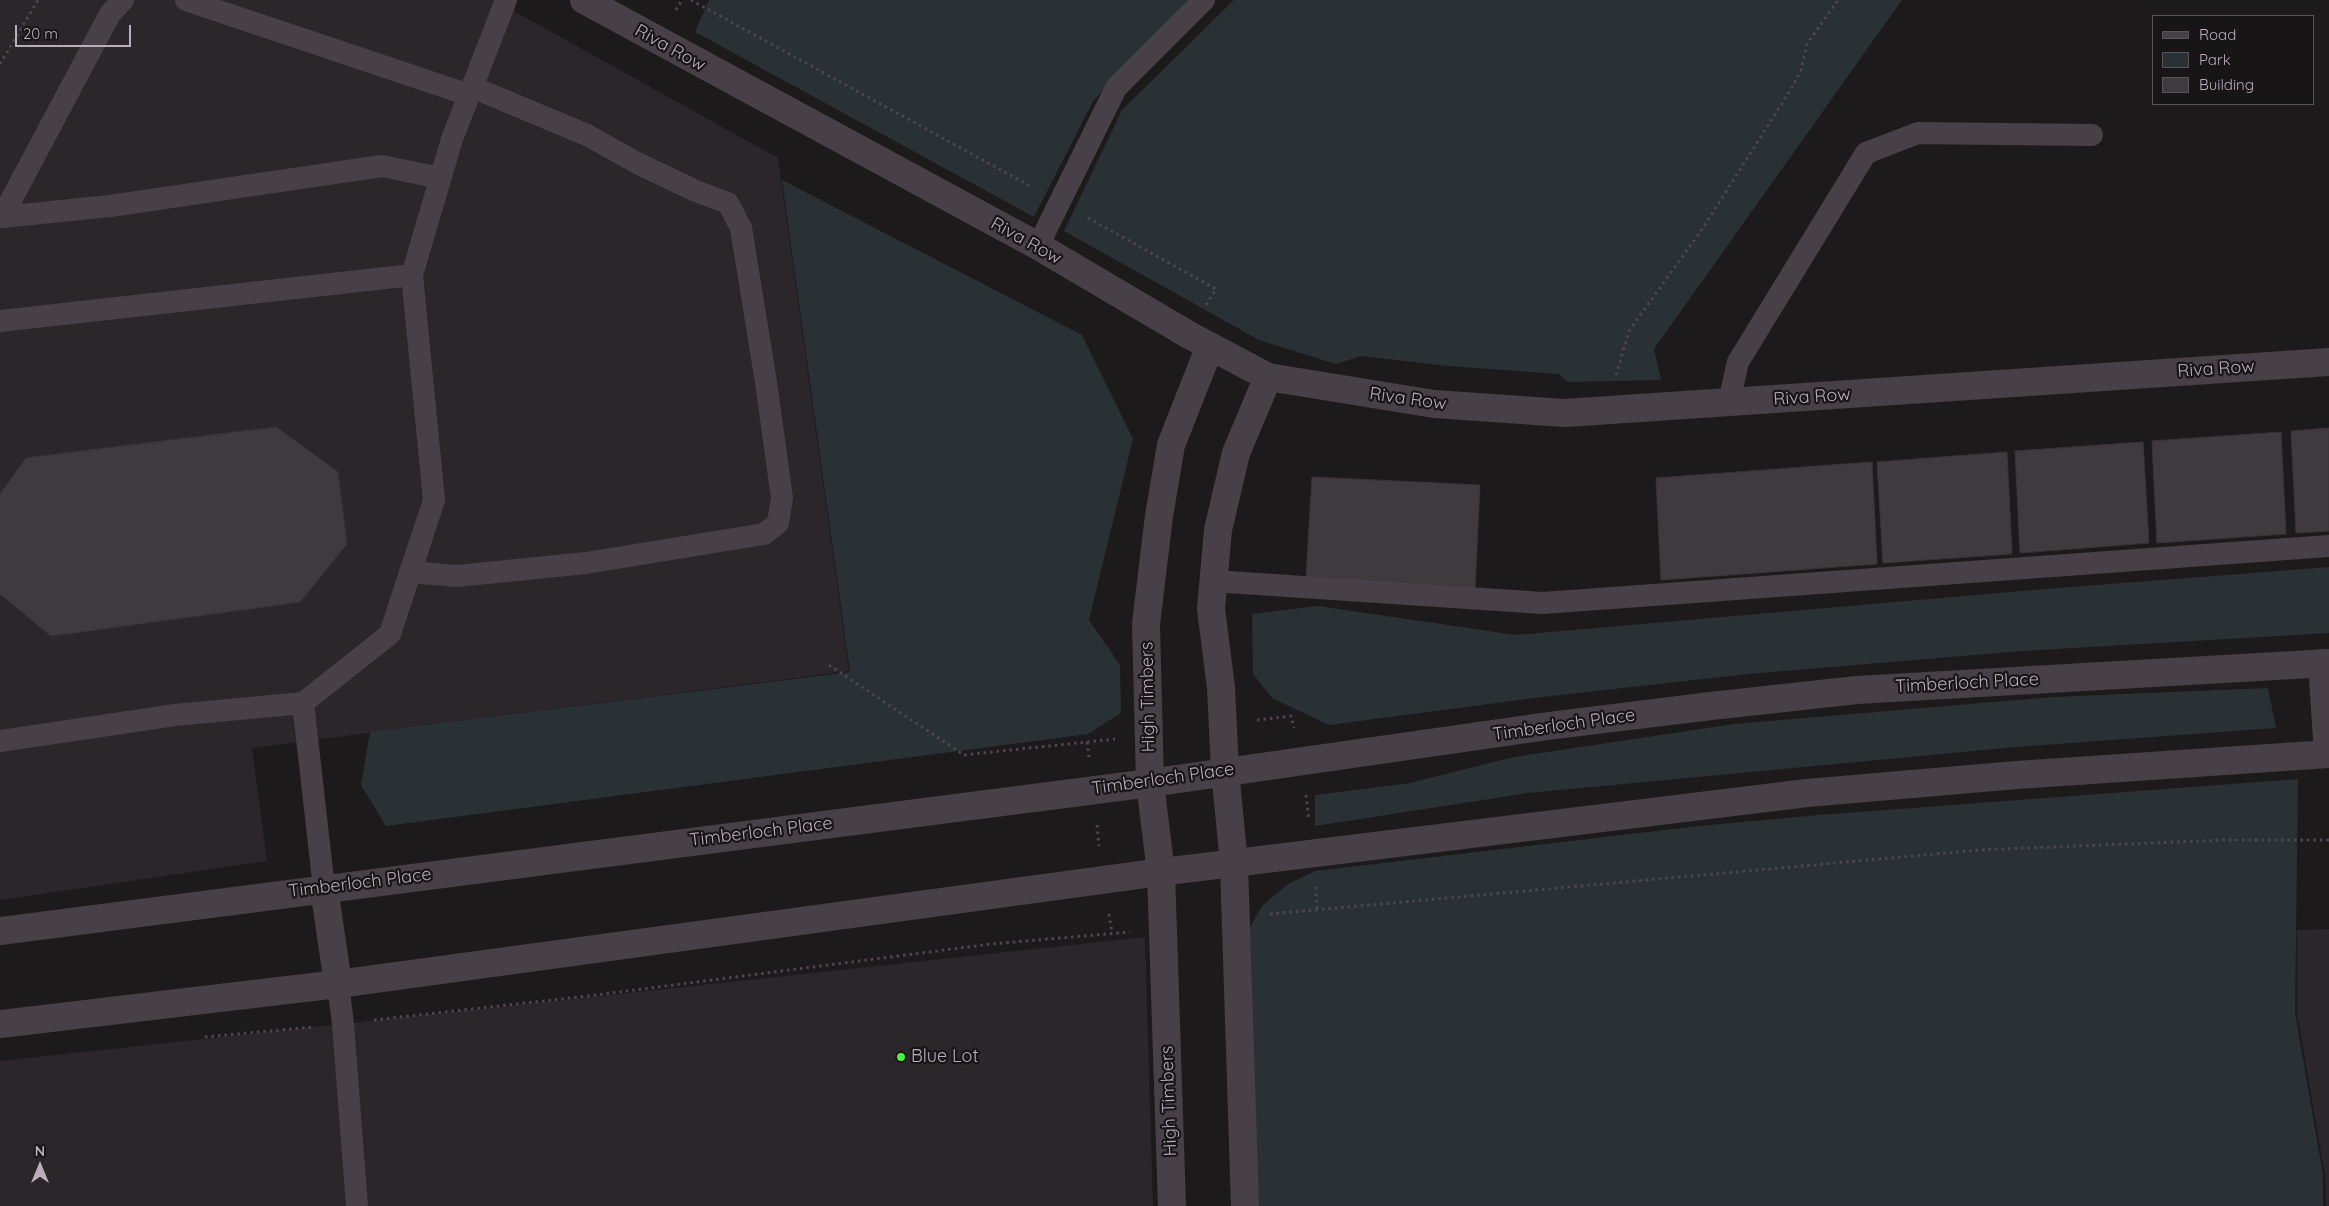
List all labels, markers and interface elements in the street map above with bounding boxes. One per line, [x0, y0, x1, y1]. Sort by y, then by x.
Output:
scale bar [18, 15, 134, 47]
legend [2152, 15, 2314, 105]
street label: Riva Row [631, 20, 709, 76]
text: 20 m [23, 24, 58, 43]
text: Road [2199, 25, 2236, 44]
text: Park [2199, 50, 2231, 69]
text: Building [2199, 75, 2254, 94]
street label: Riva Row [987, 213, 1065, 269]
street label: Riva Row [2177, 356, 2255, 382]
street label: Riva Row [1368, 383, 1448, 415]
street label: Riva Row [1773, 384, 1851, 410]
street label: High Timbers [1136, 641, 1160, 753]
street label: Timberloch Place [1895, 668, 2039, 698]
street label: Timberloch Place [1491, 704, 1637, 746]
street label: Timberloch Place [1090, 758, 1236, 800]
street label: Timberloch Place [688, 813, 834, 851]
street label: Timberloch Place [287, 864, 433, 902]
street label: High Timbers [1156, 1045, 1182, 1157]
place label: Blue Lot [911, 1046, 979, 1068]
marker: Blue Lot [895, 1051, 907, 1063]
north arrow [15, 1141, 65, 1191]
text: N [35, 1142, 45, 1160]

